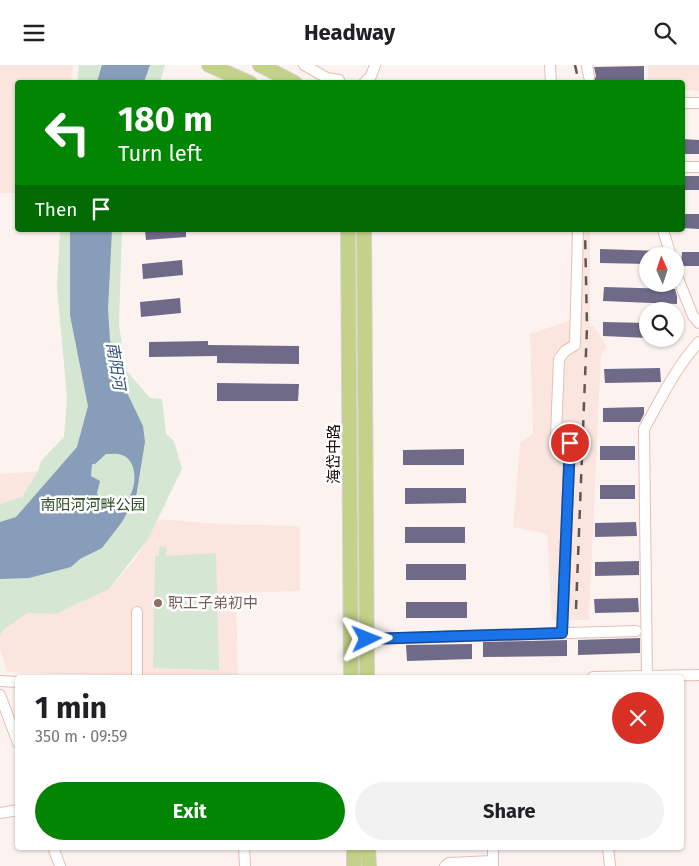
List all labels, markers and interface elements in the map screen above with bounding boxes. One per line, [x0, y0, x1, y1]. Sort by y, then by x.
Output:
icon: menu [20, 19, 48, 47]
text: Headway [304, 19, 395, 46]
icon: search [651, 19, 679, 47]
text: 180 m [118, 98, 213, 140]
icon: left [35, 100, 100, 165]
text: Turn left [118, 140, 202, 167]
icon: arrive [87, 195, 115, 223]
text: Then [35, 198, 77, 221]
north arrow [639, 247, 684, 293]
map controls [639, 247, 684, 347]
button: search [639, 302, 684, 347]
water label: 南阳河 [103, 341, 130, 394]
pin [549, 422, 591, 464]
street label: 海岱中路 [325, 424, 343, 484]
icon: arrive [556, 429, 584, 457]
park label: 南阳河河畔公园 [40, 496, 146, 514]
place label: 职工子弟初中 [168, 594, 258, 612]
marker: 职工子弟初中 [152, 597, 164, 609]
position arrow [340, 612, 392, 664]
text: 1 min [35, 690, 107, 726]
button: close [612, 692, 664, 744]
text: 350 m · 09:59 [35, 727, 127, 746]
button: Exit [35, 782, 345, 840]
button: Share [355, 782, 664, 840]

